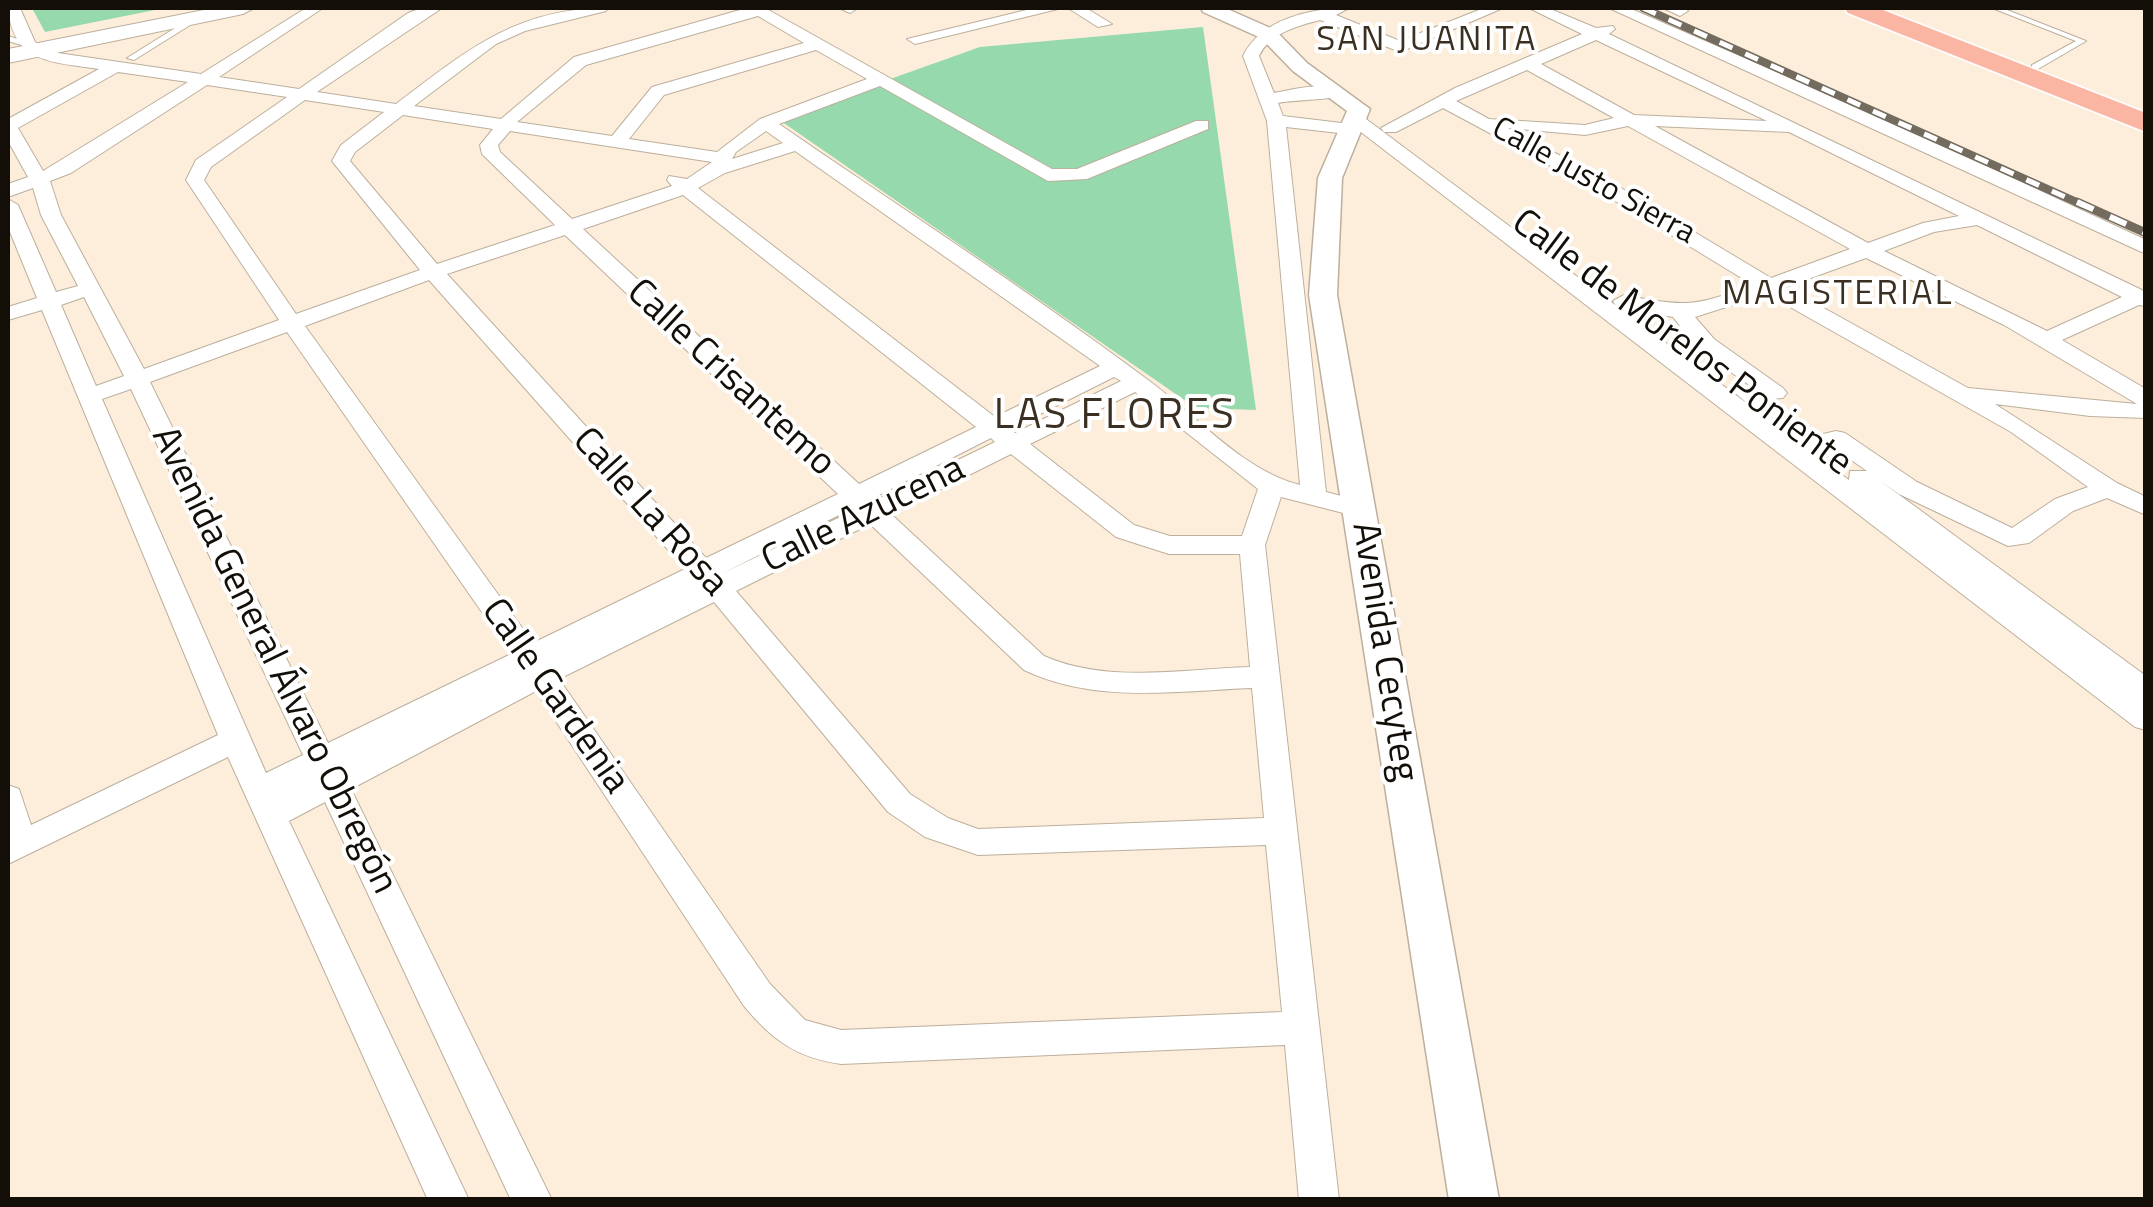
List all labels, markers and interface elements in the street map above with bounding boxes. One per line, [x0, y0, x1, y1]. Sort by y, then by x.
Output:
district label: SAN JUANITA [1316, 20, 1538, 62]
street label: Calle Justo Sierra [1485, 110, 1701, 254]
street label: Calle de Morelos Poniente [1502, 201, 1860, 487]
street label: Calle Crisantemo [616, 271, 844, 487]
district label: MAGISTERIAL [1722, 274, 1954, 316]
district label: LAS FLORES [994, 393, 1236, 443]
street label: Avenida General Álvaro Obregón [140, 420, 406, 902]
street label: Calle La Rosa [562, 420, 736, 606]
street label: Calle Azucena [755, 447, 973, 585]
street label: Avenida Cecyteg [1340, 519, 1426, 785]
street label: Calle Gardenia [470, 591, 638, 803]

